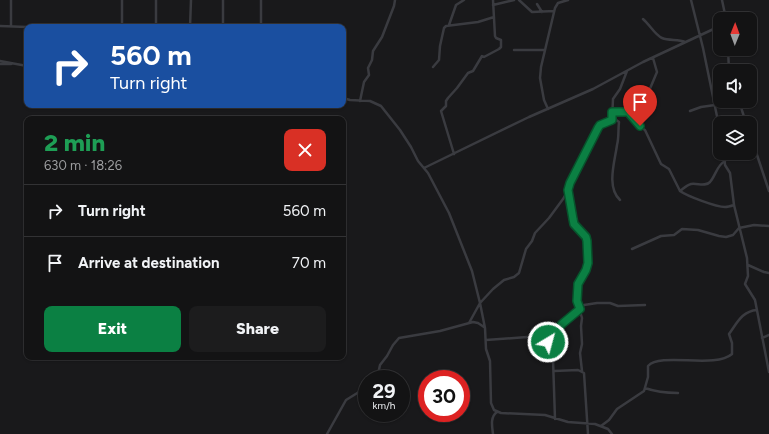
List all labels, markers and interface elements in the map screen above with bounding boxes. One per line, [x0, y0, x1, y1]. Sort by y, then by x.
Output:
north arrow [713, 12, 757, 56]
map controls [713, 12, 757, 160]
text: 560 m [110, 38, 192, 72]
icon: right [44, 40, 96, 92]
button: sound [713, 64, 757, 108]
text: Turn right [110, 72, 187, 94]
pin [623, 85, 657, 126]
icon: arrive [629, 91, 651, 113]
button: layers [713, 116, 757, 160]
text: 2 min [44, 128, 105, 157]
button: close [284, 129, 326, 171]
text: 630 m · 18:26 [44, 158, 122, 173]
icon: right [44, 200, 66, 222]
text: Turn right [78, 202, 146, 220]
text: 560 m [283, 202, 326, 220]
icon: arrive [44, 252, 66, 274]
text: Arrive at destination [78, 254, 219, 272]
text: 70 m [292, 254, 326, 272]
button: Exit [44, 306, 181, 352]
button: Share [189, 306, 326, 352]
position arrow [527, 321, 569, 363]
speed limit sign: 30 [418, 370, 470, 422]
text: 29 [372, 379, 396, 403]
text: km/h [373, 399, 395, 412]

